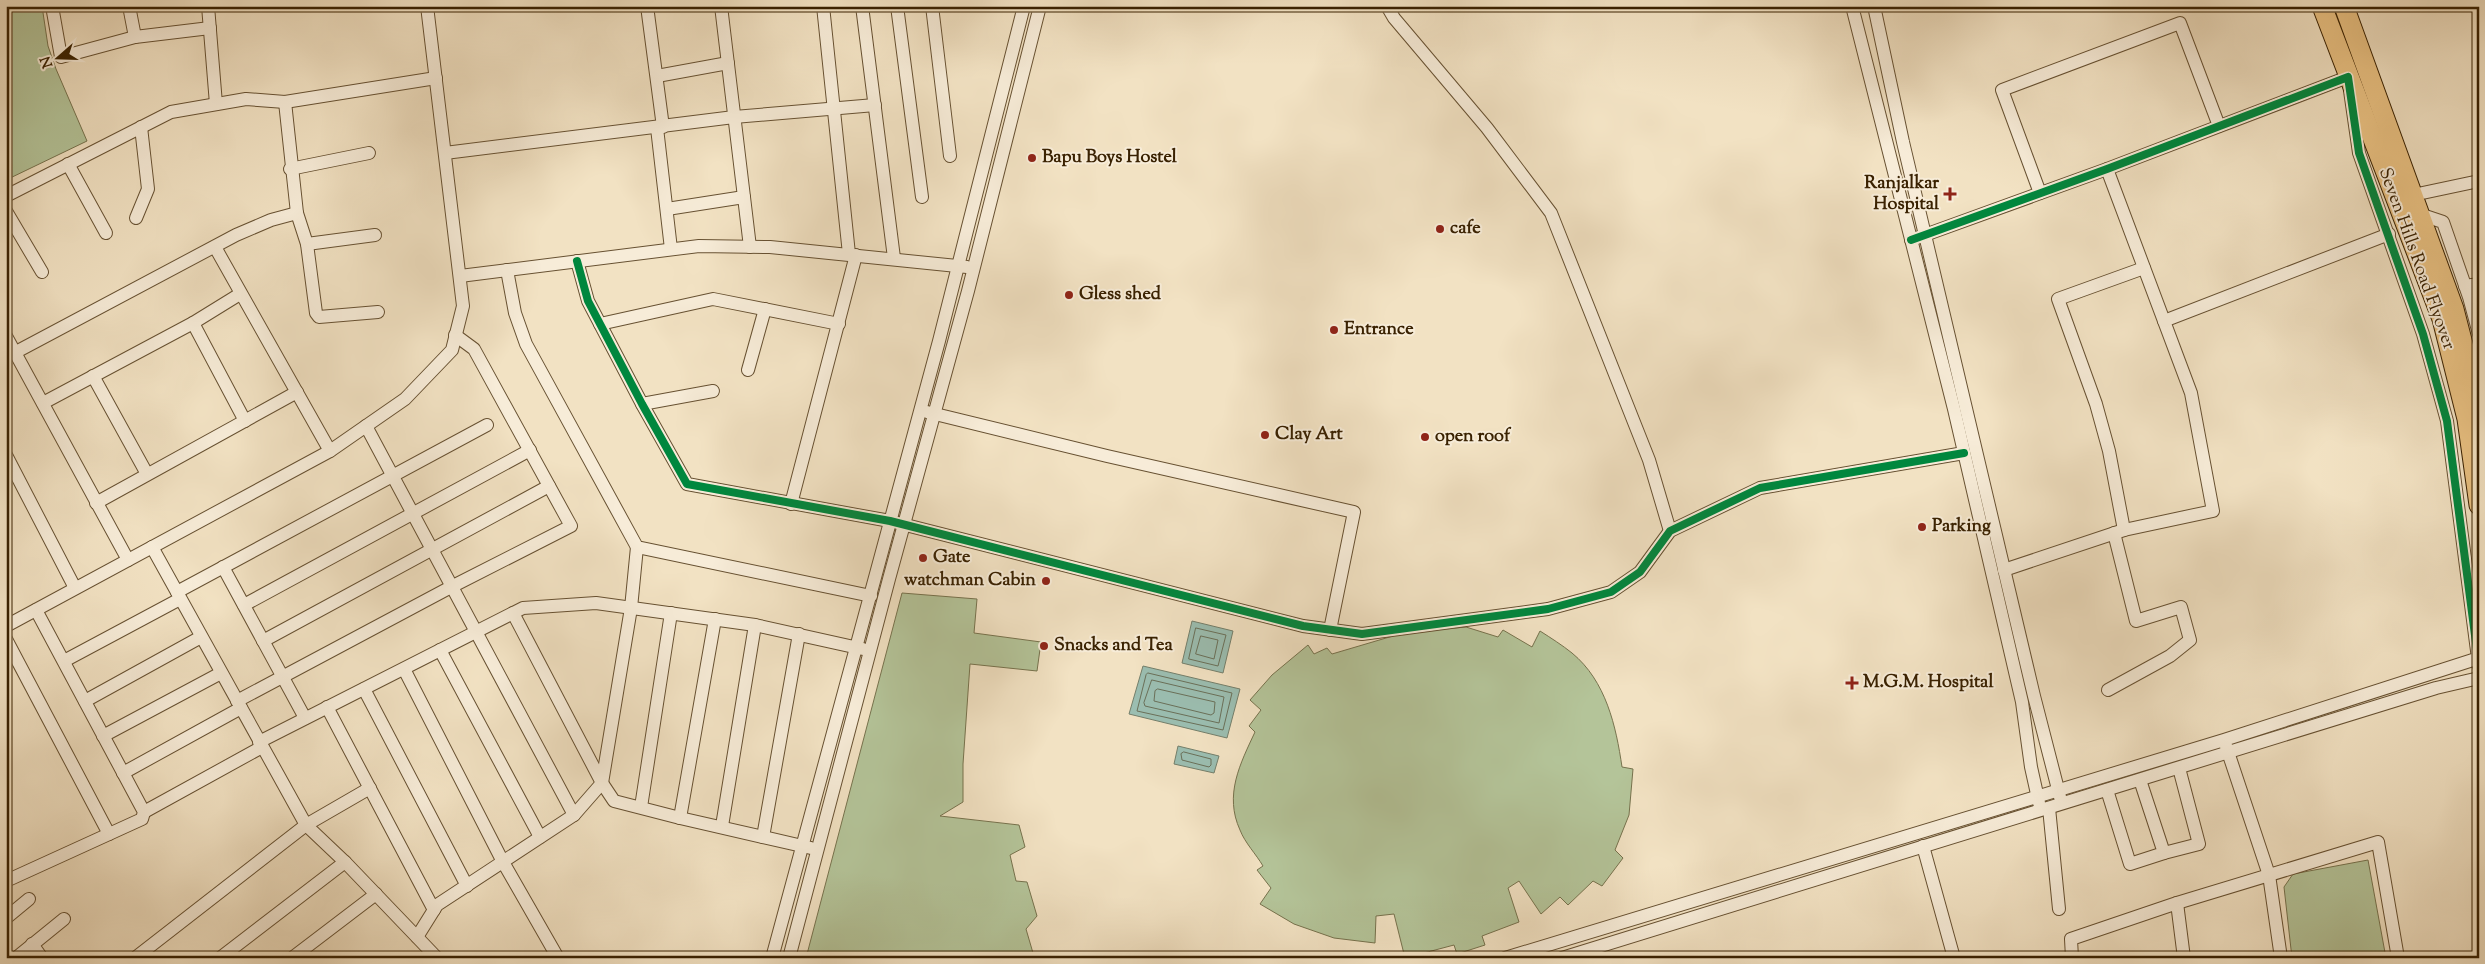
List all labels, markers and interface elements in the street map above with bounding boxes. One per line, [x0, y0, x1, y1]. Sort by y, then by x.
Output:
north arrow [32, 32, 82, 82]
text: N [36, 53, 59, 70]
place label: Bapu Boys Hostel [1042, 145, 1178, 171]
marker: Bapu Boys Hostel [1026, 152, 1038, 164]
street label: Seven Hills Road Flyover [2371, 164, 2461, 354]
place label: Ranjalkar Hospital [1864, 171, 1940, 218]
marker: Ranjalkar Hospital [1943, 187, 1957, 201]
place label: cafe [1450, 216, 1481, 242]
marker: cafe [1434, 223, 1446, 235]
place label: Gless shed [1079, 282, 1162, 308]
marker: Gless shed [1063, 289, 1075, 301]
place label: Entrance [1344, 317, 1414, 343]
marker: Entrance [1328, 324, 1340, 336]
place label: Clay Art [1275, 422, 1343, 448]
place label: open roof [1435, 424, 1512, 450]
marker: Clay Art [1259, 429, 1271, 441]
marker: open roof [1419, 431, 1431, 443]
place label: Parking [1932, 514, 1991, 540]
marker: Parking [1916, 521, 1928, 533]
place label: Gate [933, 545, 971, 571]
marker: Gate [917, 552, 929, 564]
place label: watchman Cabin [904, 568, 1036, 594]
marker: watchman Cabin [1040, 575, 1052, 587]
place label: Snacks and Tea [1054, 633, 1173, 659]
marker: Snacks and Tea [1038, 640, 1050, 652]
place label: M.G.M. Hospital [1863, 670, 1994, 696]
marker: M.G.M. Hospital [1845, 676, 1859, 690]

